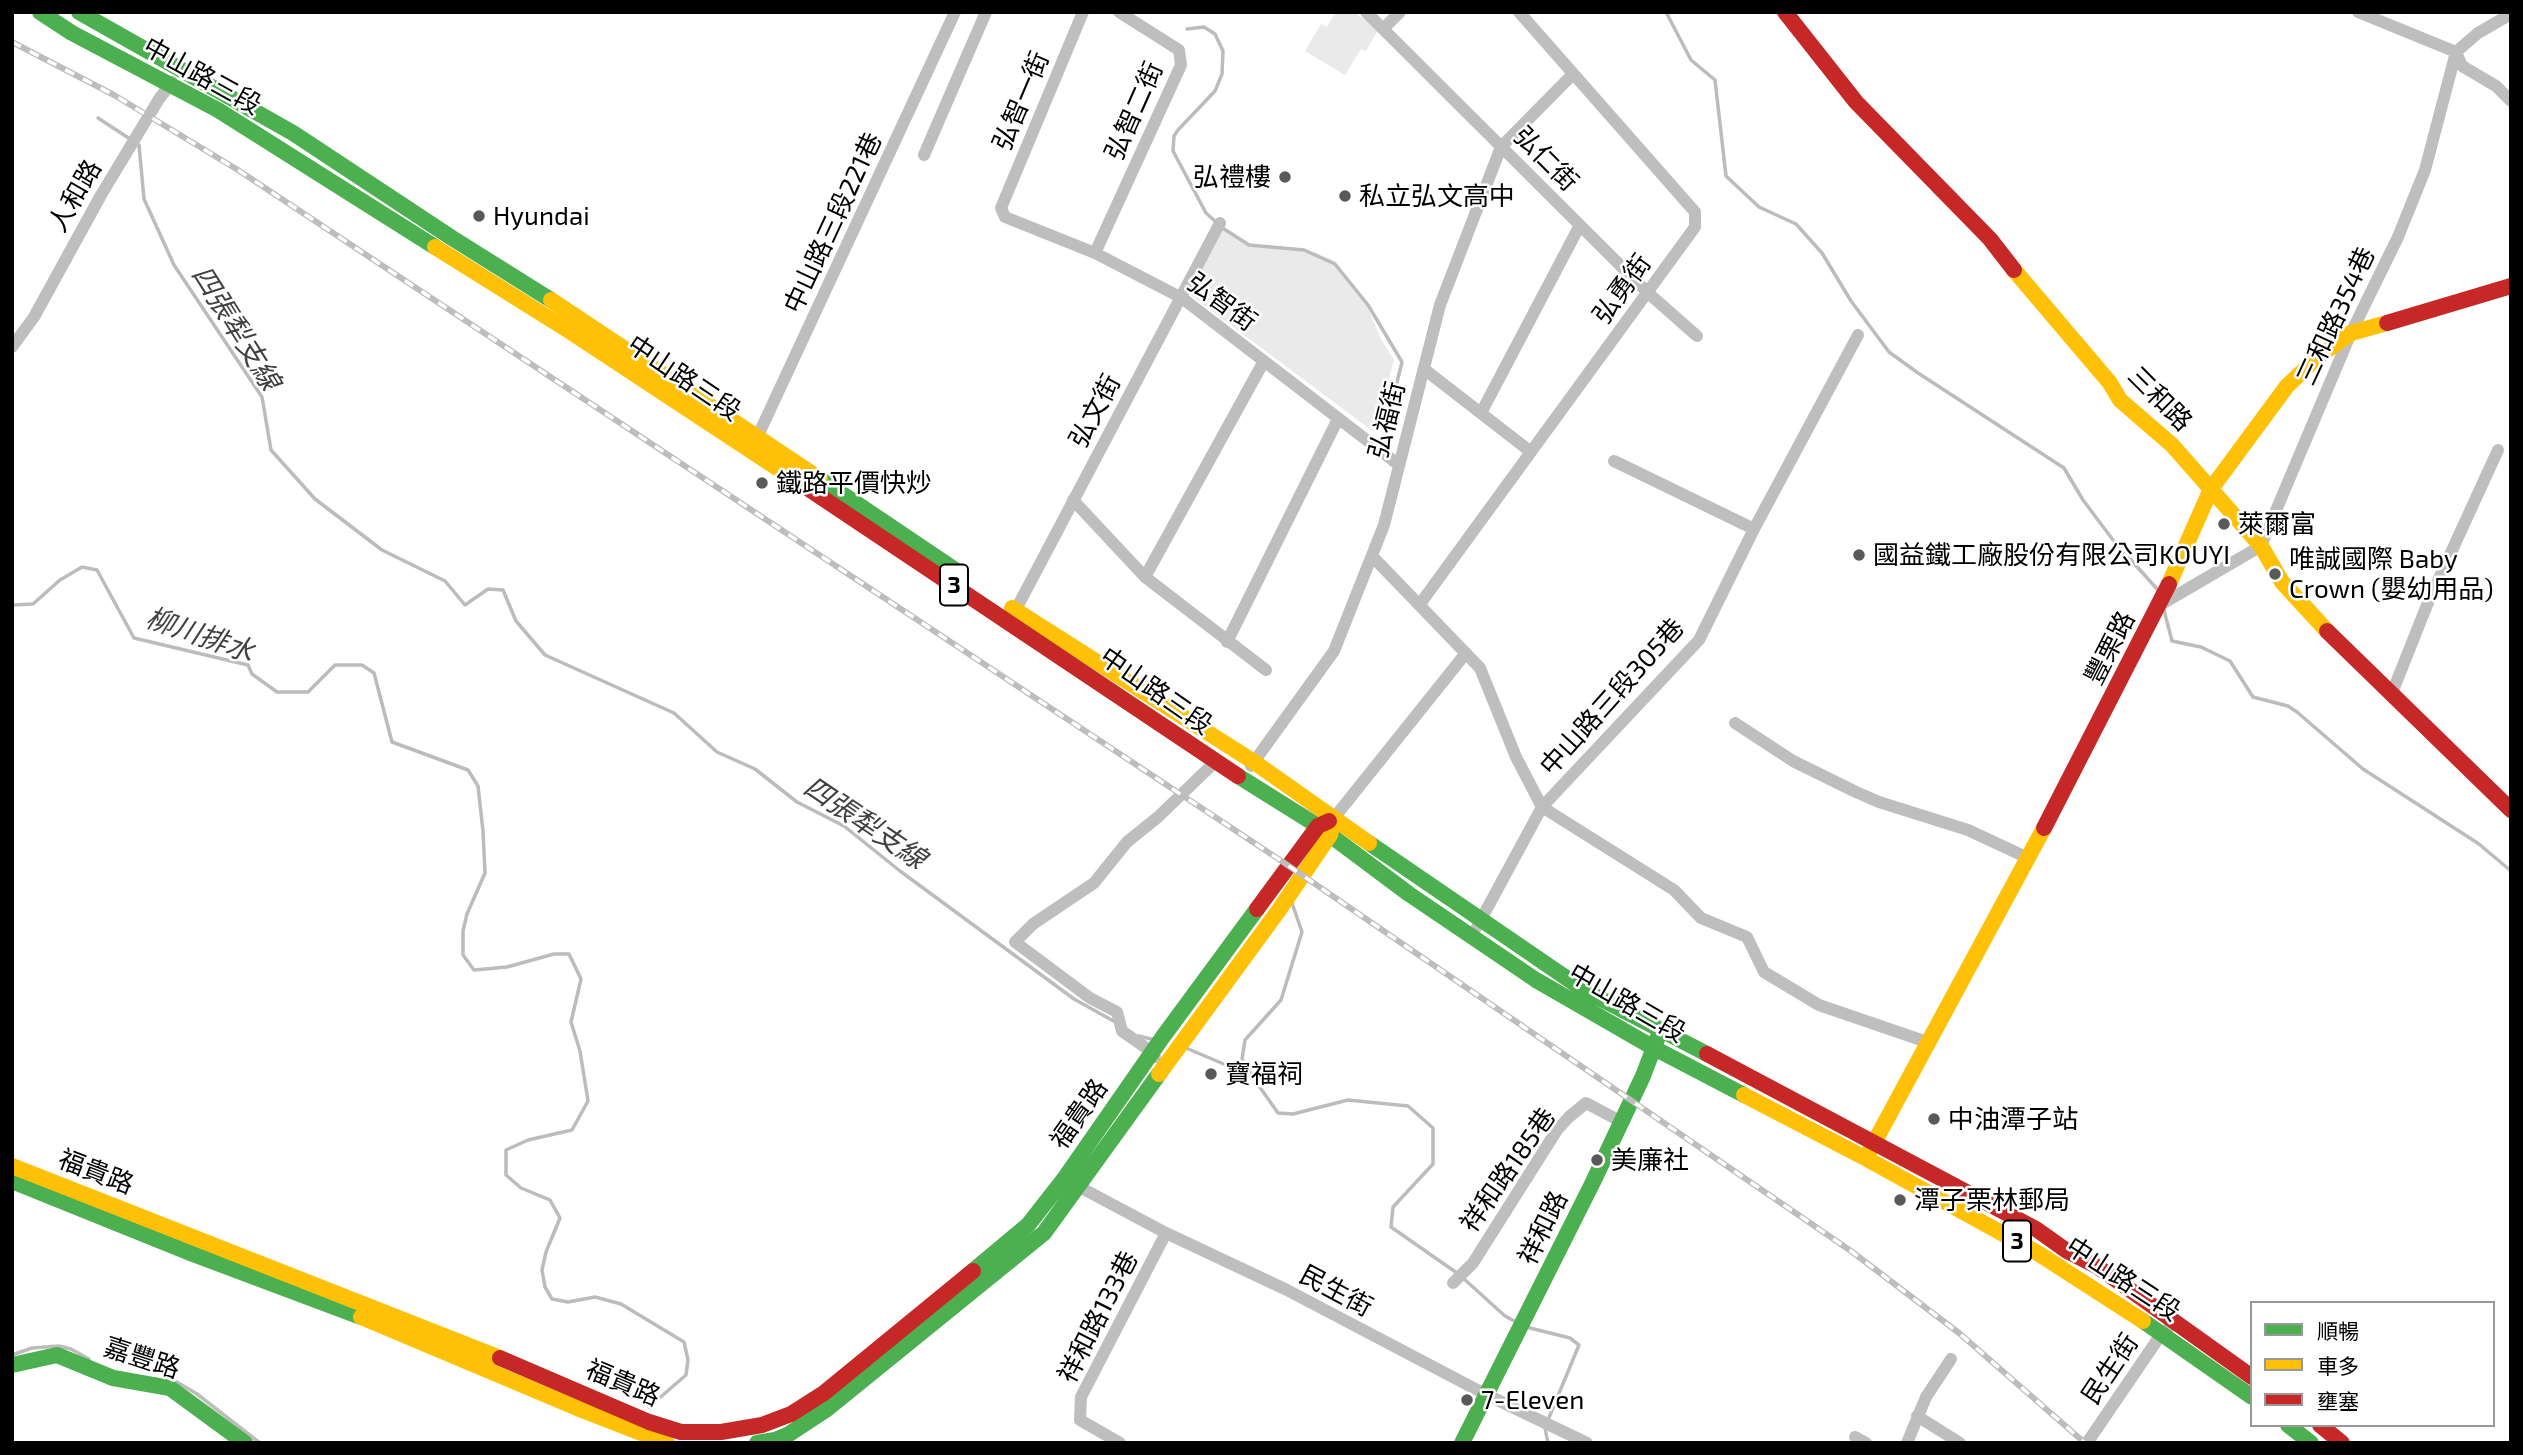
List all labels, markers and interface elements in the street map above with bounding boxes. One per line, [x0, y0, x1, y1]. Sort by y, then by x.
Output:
street label: 中山路三段 [138, 31, 266, 121]
street label: 弘智一街 [986, 47, 1056, 155]
street label: 弘智二街 [1099, 57, 1169, 165]
street label: 弘仁街 [1507, 120, 1585, 198]
street label: 中山路三段221巷 [778, 128, 888, 318]
street label: 人和路 [42, 154, 108, 238]
place label: 弘禮樓 [1193, 161, 1271, 193]
marker: 弘禮樓 [1277, 169, 1293, 185]
place label: 私立弘文高中 [1359, 180, 1515, 212]
marker: 私立弘文高中 [1337, 188, 1353, 204]
place label: Hyundai [493, 200, 590, 232]
marker: Hyundai [471, 208, 487, 224]
street label: 三和路354巷 [2291, 242, 2381, 390]
street label: 弘勇街 [1586, 248, 1658, 330]
water label: 四張犁支線 [185, 260, 287, 396]
street label: 弘智街 [1181, 266, 1263, 338]
street label: 中山路三段 [621, 329, 747, 427]
street label: 三和路 [2121, 360, 2199, 438]
street label: 弘文街 [1063, 369, 1127, 453]
street label: 弘福街 [1362, 378, 1412, 462]
place label: 鐵路平價快炒 [776, 467, 932, 499]
marker: 鐵路平價快炒 [754, 475, 770, 491]
place label: 萊爾富 [2238, 508, 2316, 540]
marker: 萊爾富 [2216, 516, 2232, 532]
place label: 國益鐵工廠股份有限公司KOUYI [1873, 539, 2230, 571]
place label: 唯誠國際 Baby Crown (嬰幼用品) [2289, 543, 2494, 604]
marker: 國益鐵工廠股份有限公司KOUYI [1851, 547, 1867, 563]
road number: 3 [940, 564, 968, 606]
marker: 唯誠國際 Baby Crown (嬰幼用品) [2267, 566, 2283, 582]
water label: 柳川排水 [142, 601, 258, 669]
street label: 豐栗路 [2078, 606, 2142, 690]
street label: 中山路三段305巷 [1533, 612, 1691, 782]
street label: 中山路三段 [1094, 641, 1218, 741]
water label: 四張犁支線 [798, 770, 932, 876]
street label: 中山路三段 [1563, 957, 1691, 1049]
place label: 寶福祠 [1225, 1058, 1303, 1090]
marker: 寶福祠 [1203, 1066, 1219, 1082]
street label: 福貴路 [1044, 1073, 1114, 1155]
street label: 祥和路185巷 [1454, 1102, 1562, 1238]
place label: 中油潭子站 [1948, 1103, 2078, 1135]
marker: 中油潭子站 [1926, 1111, 1942, 1127]
street label: 福貴路 [54, 1143, 138, 1201]
place label: 美廉社 [1611, 1144, 1689, 1176]
marker: 美廉社 [1589, 1152, 1605, 1168]
place label: 潭子栗林郵局 [1914, 1184, 2070, 1216]
street label: 祥和路 [1512, 1186, 1574, 1270]
marker: 潭子栗林郵局 [1892, 1192, 1908, 1208]
road number: 3 [2003, 1220, 2031, 1261]
street label: 中山路三段 [2060, 1231, 2186, 1327]
street label: 祥和路133巷 [1052, 1246, 1144, 1388]
street label: 民生街 [1294, 1259, 1378, 1323]
legend [2250, 1301, 2495, 1427]
text: 順暢 [2317, 1318, 2359, 1343]
street label: 民生街 [2075, 1328, 2145, 1410]
street label: 嘉豐路 [100, 1331, 184, 1385]
street label: 福貴路 [581, 1353, 665, 1413]
text: 車多 [2317, 1353, 2359, 1378]
place label: 7-Eleven [1481, 1384, 1584, 1416]
text: 壅塞 [2317, 1388, 2359, 1413]
marker: 7-Eleven [1459, 1392, 1475, 1408]

